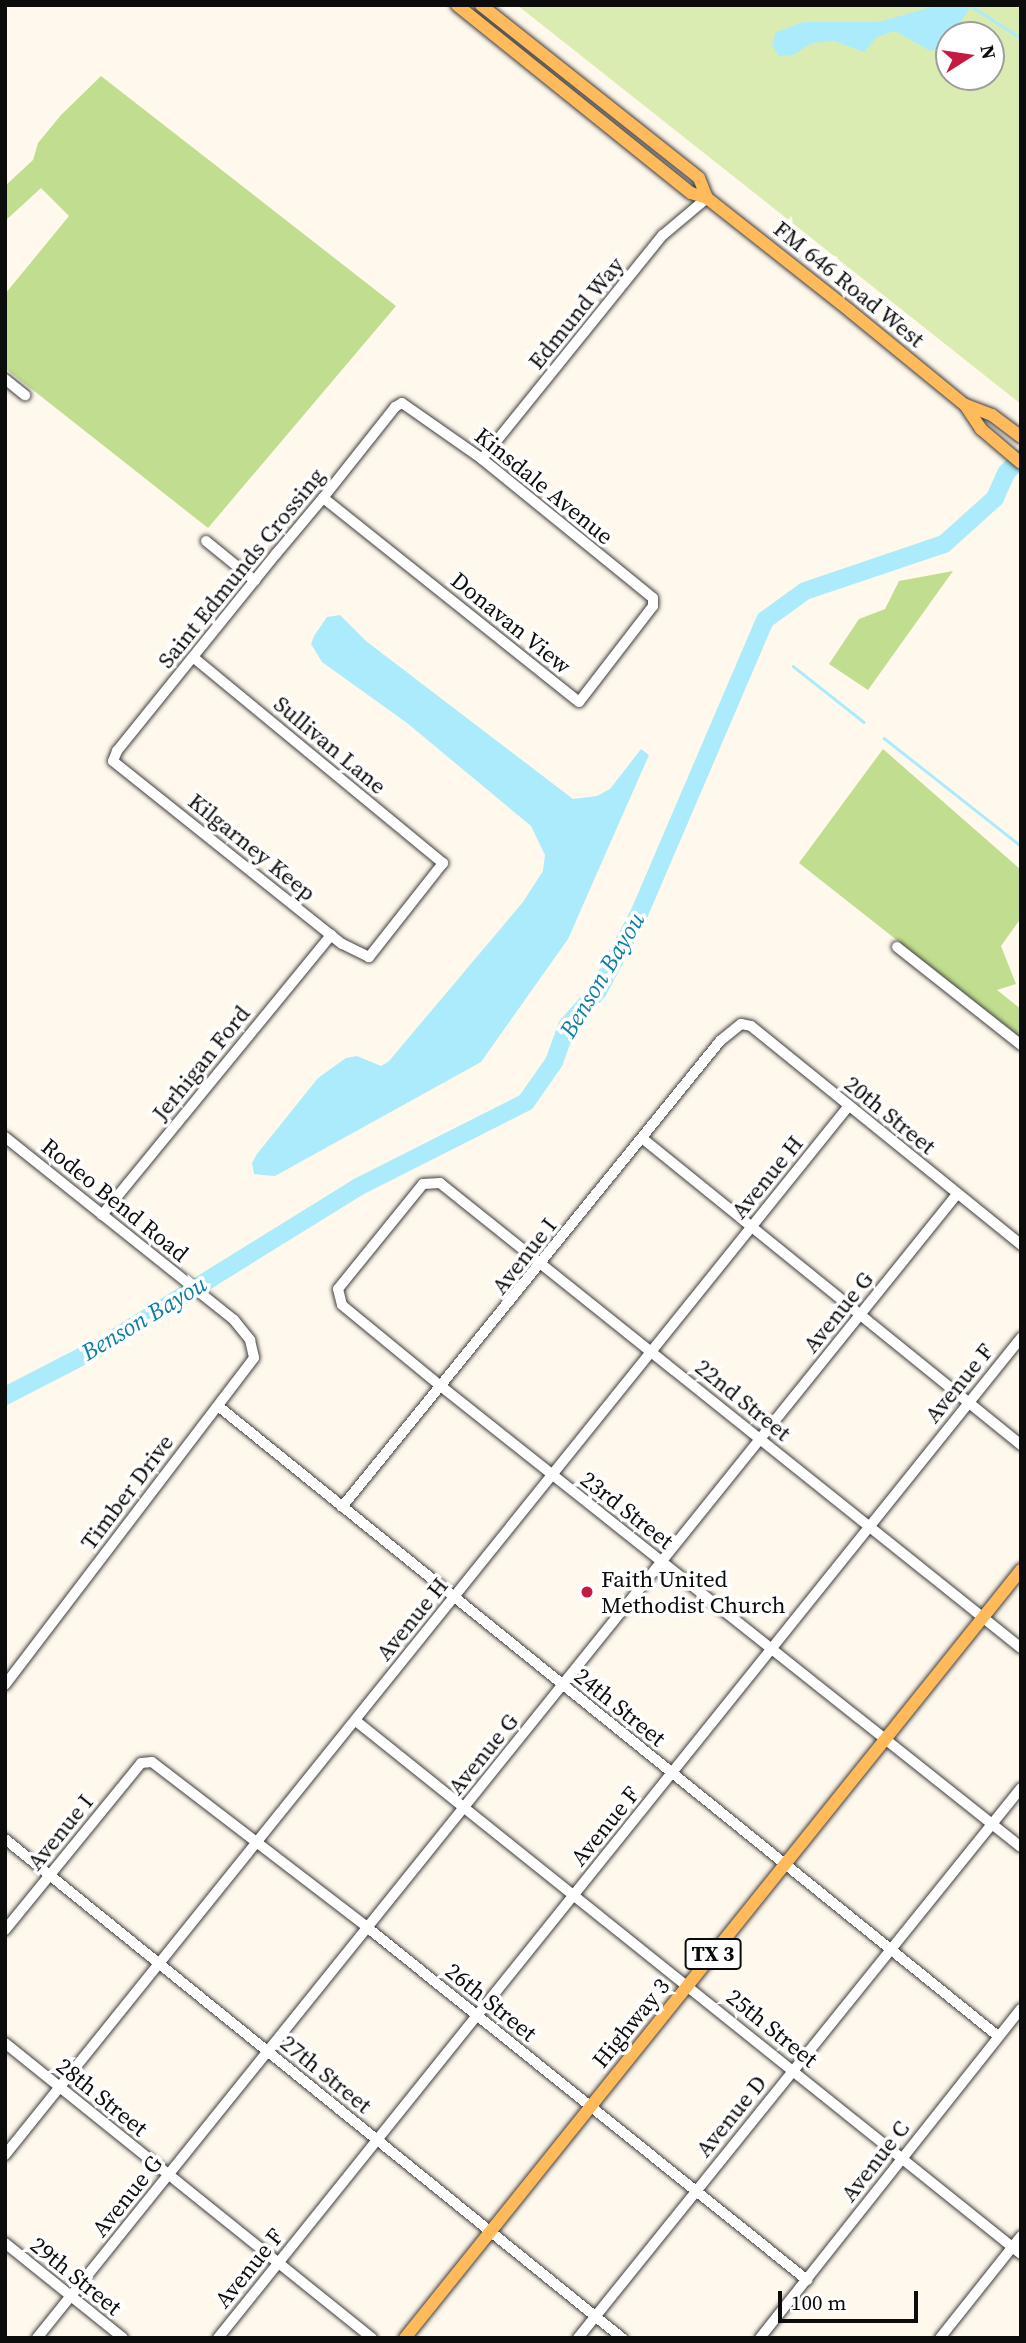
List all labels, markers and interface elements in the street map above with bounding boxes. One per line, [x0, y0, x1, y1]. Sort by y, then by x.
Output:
north arrow [935, 21, 1005, 91]
text: N [974, 43, 1003, 62]
street label: FM 646 Road West [768, 215, 930, 353]
street label: Edmund Way [522, 251, 630, 375]
street label: Kinsdale Avenue [469, 422, 619, 550]
street label: Saint Edmunds Crossing [152, 462, 330, 674]
street label: Donavan View [445, 566, 577, 680]
street label: Sullivan Lane [268, 690, 392, 800]
street label: Kilgarney Keep [183, 787, 321, 907]
water label: Benson Bayou [553, 907, 651, 1043]
street label: Jerhigan Ford [146, 1000, 256, 1126]
street label: 20th Street [839, 1070, 941, 1160]
street label: Avenue H [725, 1130, 809, 1224]
street label: Rodeo Bend Road [36, 1132, 194, 1268]
street label: Avenue I [486, 1212, 562, 1300]
street label: Avenue G [797, 1266, 879, 1358]
water label: Benson Bayou [76, 1269, 212, 1367]
street label: Avenue F [919, 1338, 999, 1428]
street label: 22nd Street [690, 1353, 796, 1447]
street label: Timber Drive [75, 1429, 179, 1555]
street label: 23rd Street [575, 1465, 679, 1555]
place label: Faith United Methodist Church [601, 1565, 786, 1619]
street label: Avenue H [370, 1572, 454, 1666]
marker: Faith United Methodist Church [579, 1584, 595, 1600]
street label: 24th Street [569, 1662, 671, 1752]
street label: Avenue G [442, 1708, 524, 1800]
street label: Avenue F [565, 1781, 645, 1871]
street label: Avenue I [21, 1789, 99, 1875]
road number: TX 3 [683, 1937, 743, 1972]
street label: 26th Street [440, 1957, 542, 2047]
street label: Highway 3 [587, 1973, 675, 2073]
street label: 25th Street [721, 1983, 823, 2073]
street label: 27th Street [275, 2029, 377, 2119]
street label: 28th Street [51, 2052, 153, 2142]
street label: Avenue D [690, 2070, 772, 2162]
street label: Avenue C [835, 2115, 915, 2207]
street label: Avenue G [86, 2150, 168, 2242]
street label: Avenue F [209, 2223, 289, 2313]
street label: 29th Street [25, 2231, 127, 2321]
scale bar [781, 2276, 921, 2320]
text: 100 m [791, 2288, 846, 2317]

